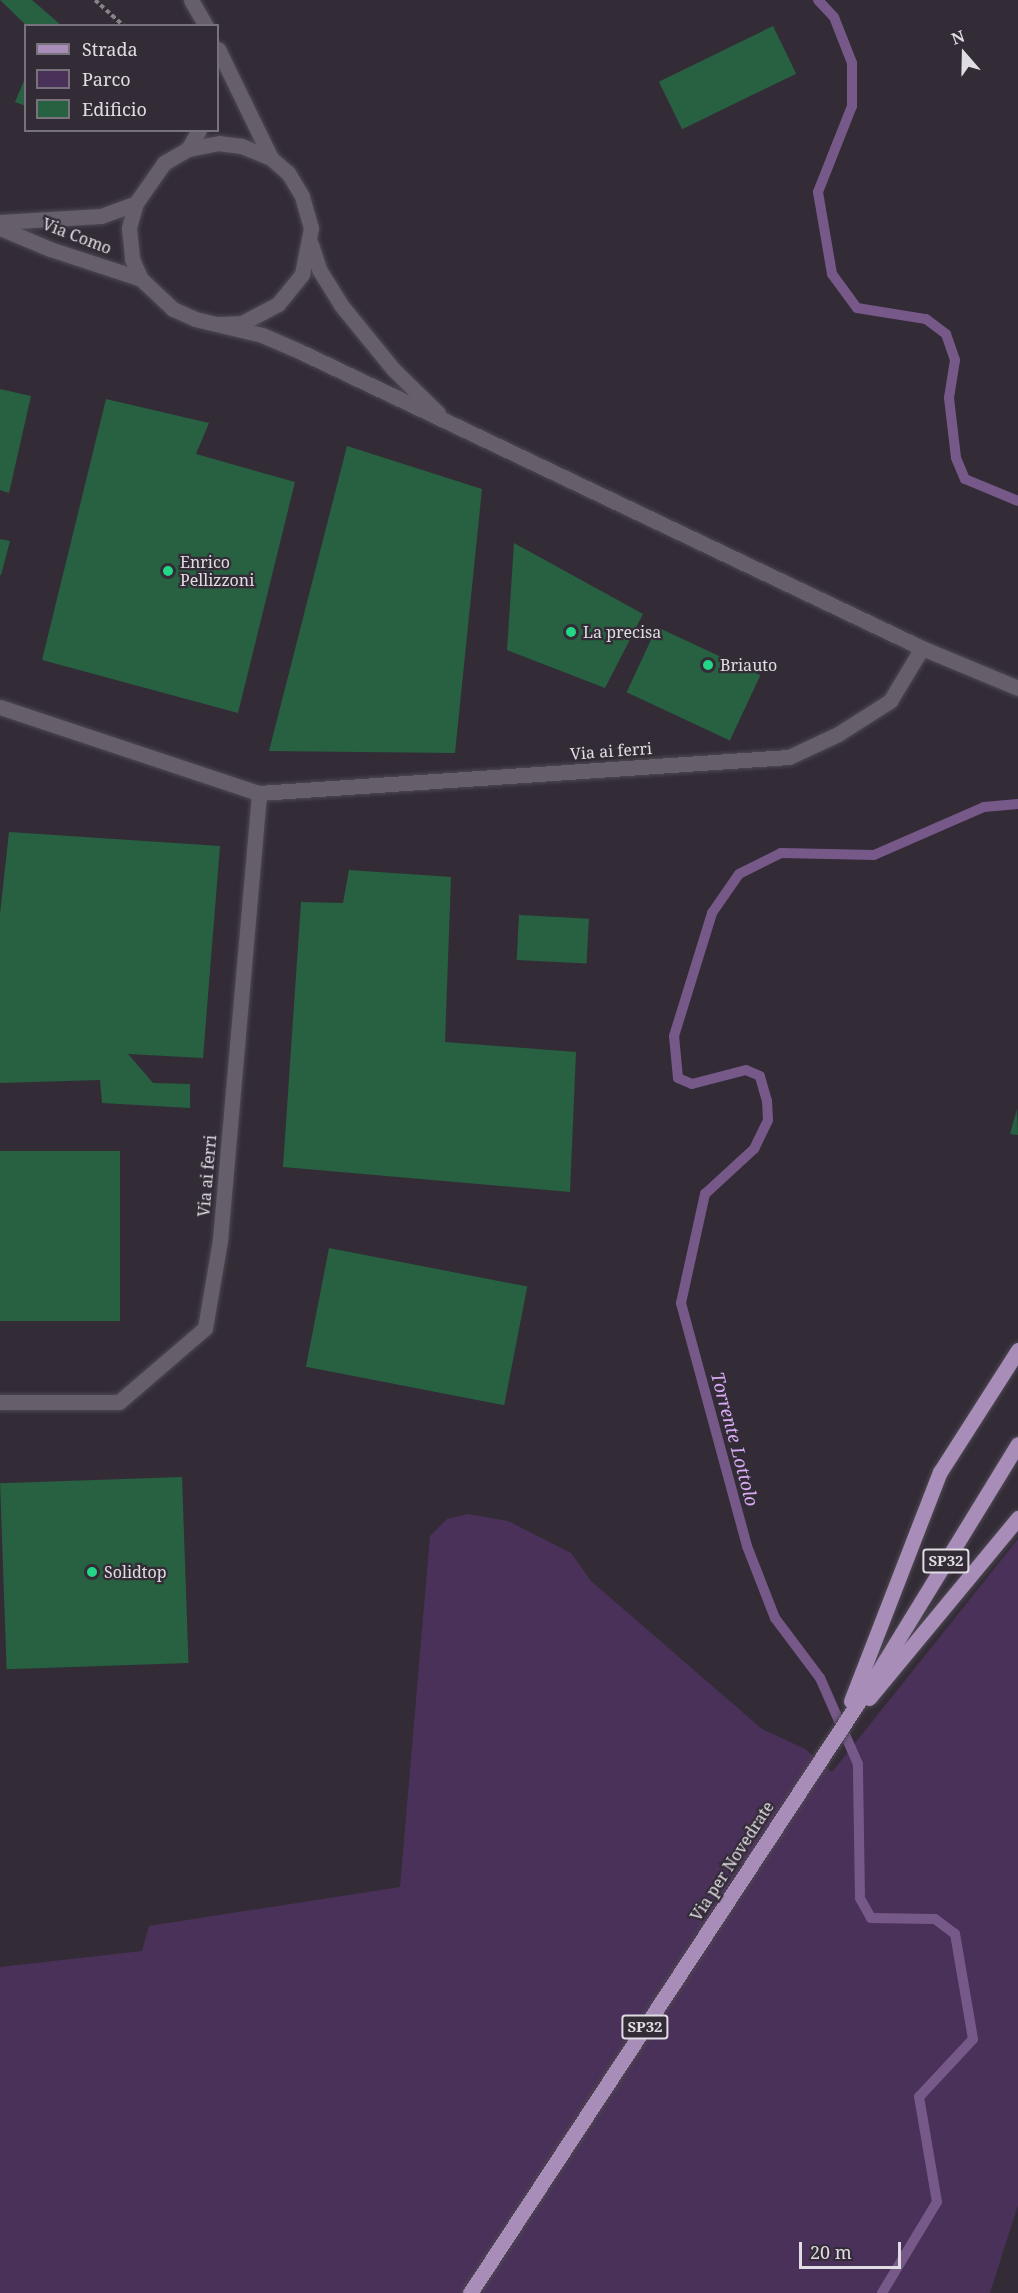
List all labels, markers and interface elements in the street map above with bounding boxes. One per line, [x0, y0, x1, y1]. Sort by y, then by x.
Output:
legend [24, 24, 219, 132]
north arrow [934, 24, 994, 84]
text: N [948, 25, 968, 50]
text: Strada [82, 37, 138, 61]
text: Parco [82, 67, 131, 91]
text: Edificio [82, 97, 147, 121]
street label: Via Como [40, 214, 114, 258]
place label: Enrico Pellizzoni [180, 552, 254, 590]
marker: Enrico Pellizzoni [161, 564, 175, 578]
place label: La precisa [583, 622, 661, 642]
marker: La precisa [564, 625, 578, 639]
place label: Briauto [720, 655, 777, 675]
marker: Briauto [701, 658, 715, 672]
street label: Via ai ferri [569, 739, 653, 763]
street label: Via ai ferri [194, 1134, 220, 1218]
water label: Torrente Lottolo [707, 1370, 763, 1508]
road number: SP32 [922, 1549, 970, 1573]
place label: Solidtop [104, 1562, 167, 1582]
marker: Solidtop [85, 1565, 99, 1579]
street label: Via per Novedrate [686, 1798, 778, 1924]
road number: SP32 [621, 2015, 669, 2039]
scale bar [802, 2230, 904, 2268]
text: 20 m [810, 2240, 852, 2264]

